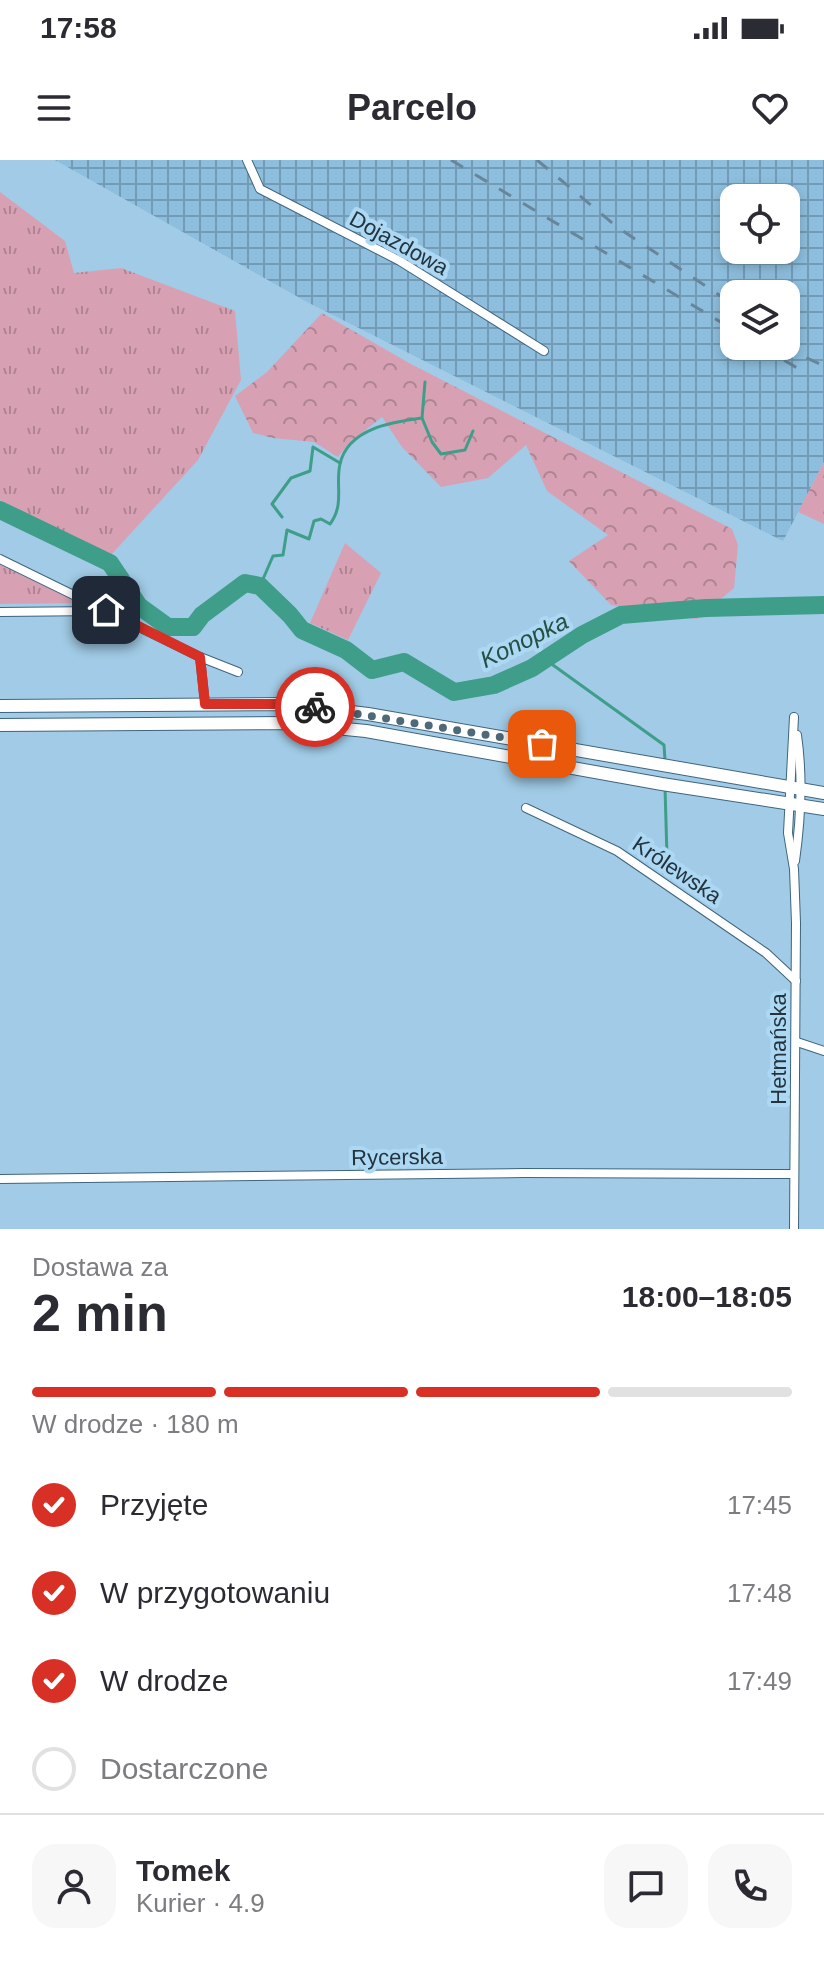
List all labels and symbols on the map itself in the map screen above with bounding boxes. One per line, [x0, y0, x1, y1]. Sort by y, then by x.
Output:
street label: Dojazdowa [345, 206, 453, 281]
pin [72, 576, 140, 644]
water label: Konopka [476, 607, 572, 673]
courier [275, 667, 355, 747]
pin [508, 710, 576, 778]
street label: Królewska [628, 831, 727, 909]
street label: Hetmańska [766, 993, 791, 1105]
street label: Rycerska [351, 1144, 444, 1170]

